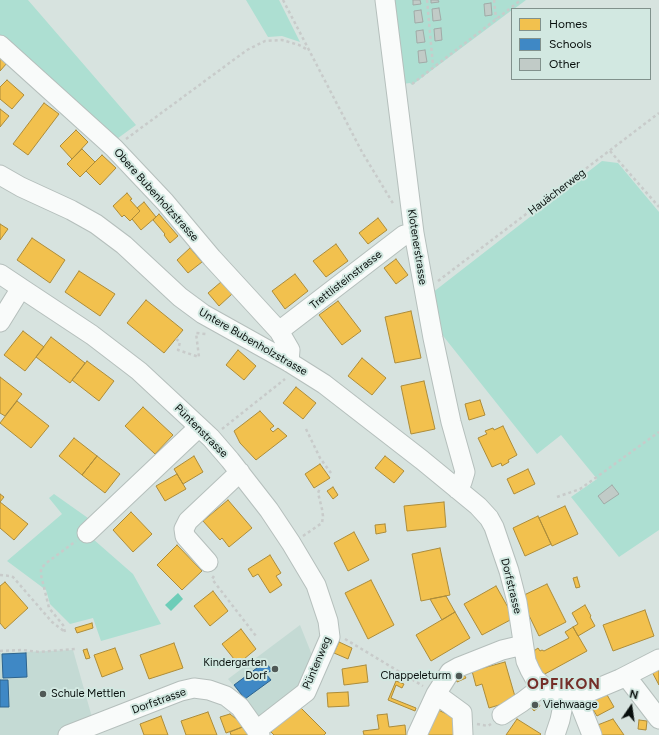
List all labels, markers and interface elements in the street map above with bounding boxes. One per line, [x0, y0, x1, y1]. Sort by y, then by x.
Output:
legend [511, 8, 651, 80]
text: Homes [549, 17, 587, 31]
text: Schools [549, 37, 592, 51]
text: Other [549, 57, 580, 71]
street label: Obere Bubenholzstrasse [111, 146, 201, 244]
street label: Hauächerweg [526, 166, 588, 218]
street label: Klotenerstrasse [405, 208, 429, 286]
street label: Trettlisteinstrasse [308, 248, 384, 312]
street label: Untere Bubenholzstrasse [196, 305, 310, 379]
street label: Püntenstrasse [172, 402, 230, 460]
street label: Dorfstrasse [498, 557, 524, 615]
street label: Püntenweg [300, 635, 334, 691]
place label: Kindergarten Dorf [203, 656, 267, 682]
marker: Kindergarten Dorf [270, 664, 280, 674]
place label: Chappeleturm [381, 669, 451, 683]
marker: Chappeleturm [454, 671, 464, 681]
district label: OPFIKON [527, 676, 601, 694]
street label: Dorfstrasse [130, 685, 188, 717]
place label: Schule Mettlen [51, 687, 125, 701]
north arrow [611, 687, 651, 727]
text: N [628, 688, 639, 702]
marker: Schule Mettlen [38, 689, 48, 699]
place label: Viehwaage [543, 698, 597, 712]
marker: Viehwaage [530, 700, 540, 710]

